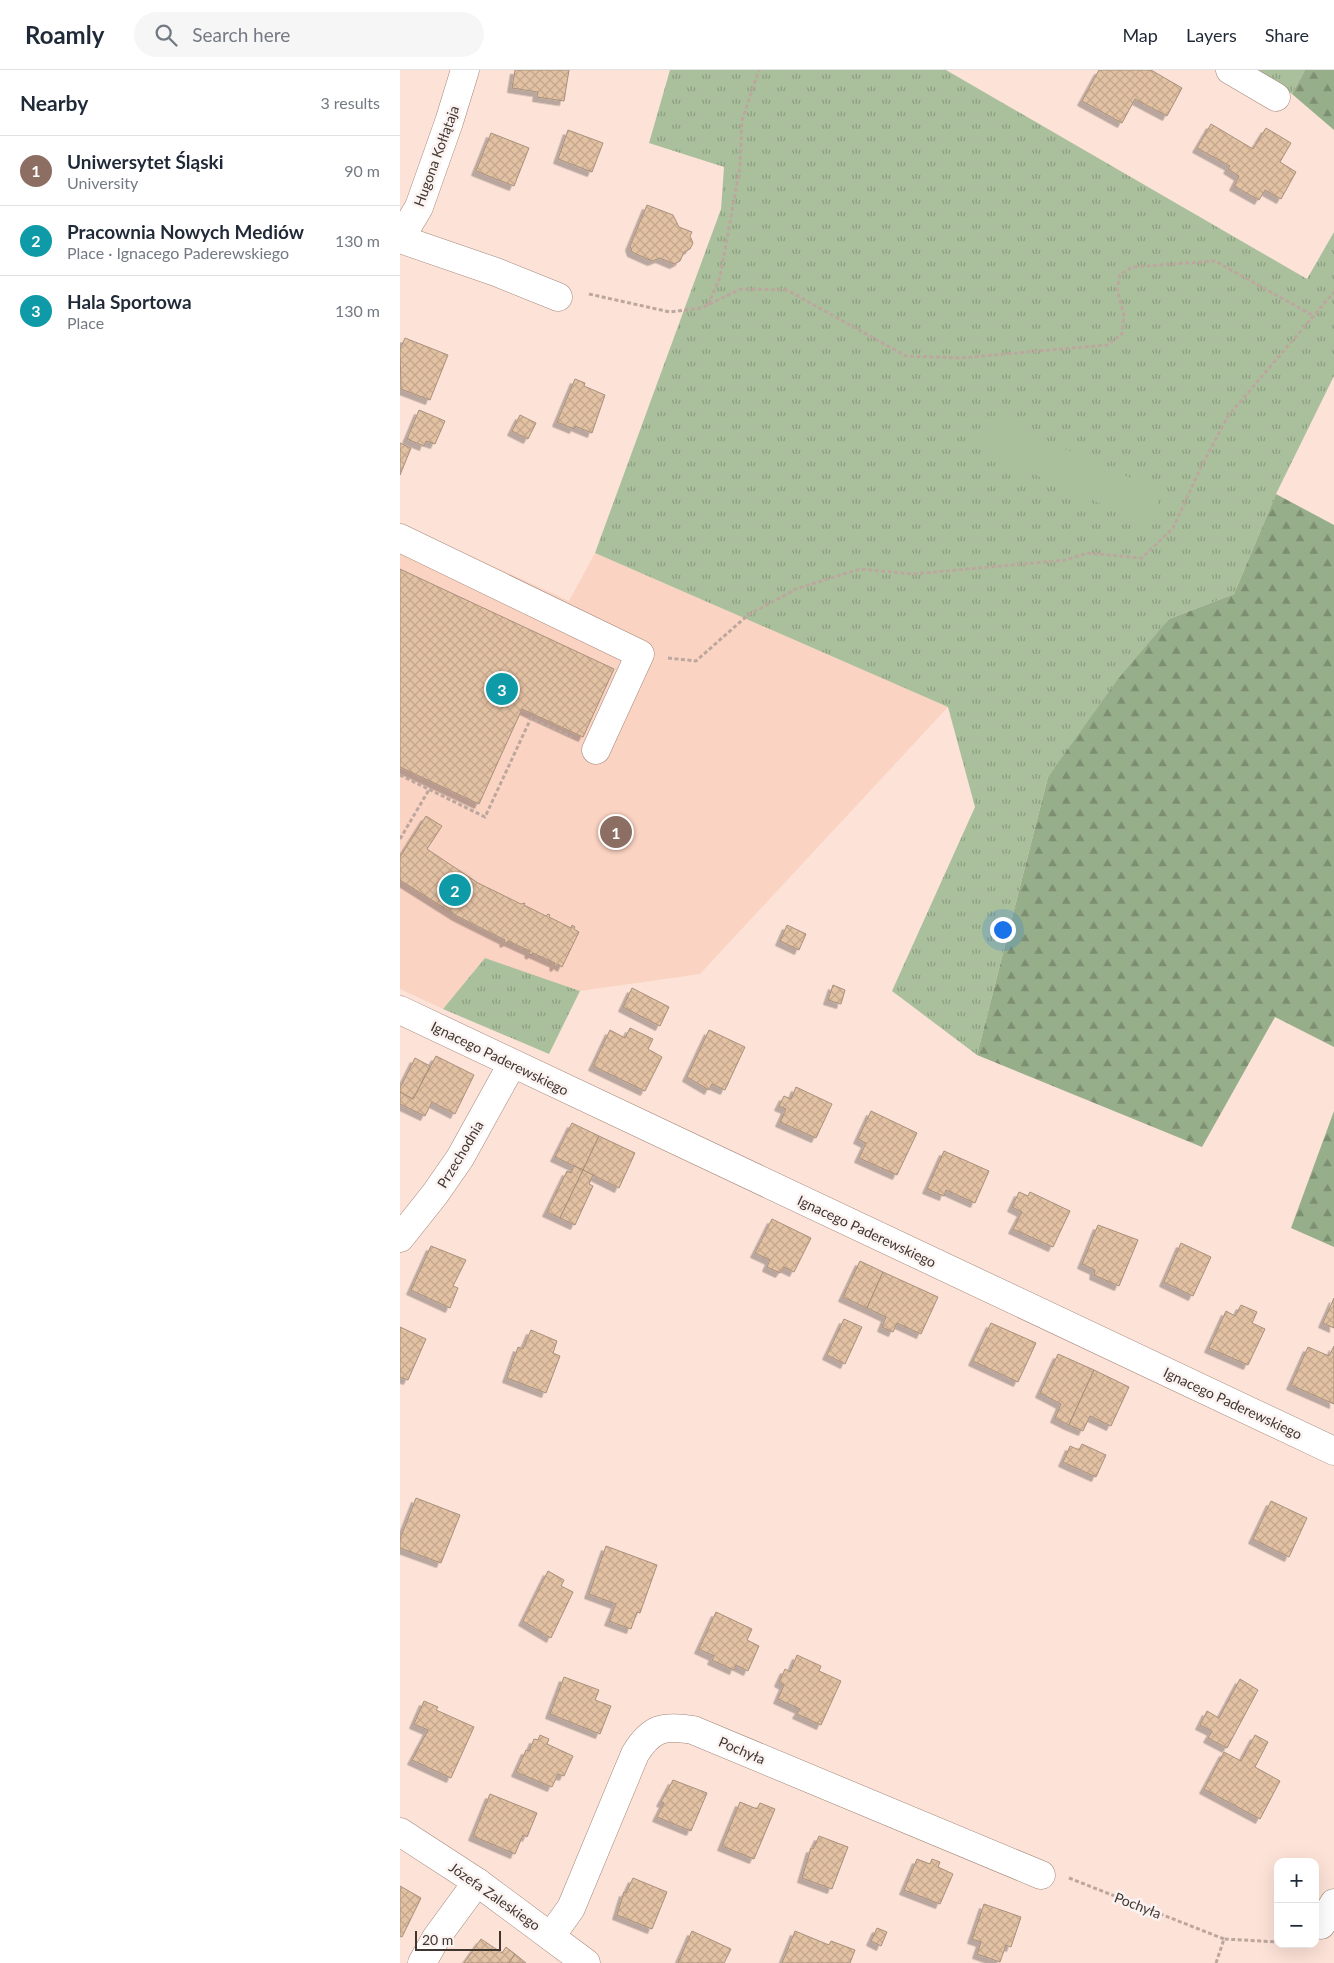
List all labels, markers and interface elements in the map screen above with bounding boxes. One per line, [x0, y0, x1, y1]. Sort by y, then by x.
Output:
search box [134, 12, 484, 57]
text: Roamly [25, 20, 104, 49]
icon: search [152, 21, 180, 49]
text: Search here [192, 23, 290, 46]
text: Map [1122, 24, 1158, 46]
text: Layers [1186, 24, 1237, 46]
text: Share [1265, 24, 1309, 46]
text: Nearby [20, 90, 88, 115]
text: 3 results [320, 93, 380, 112]
street label: Hugona Kołłątaja [410, 103, 462, 209]
text: Uniwersytet Śląski [67, 150, 224, 173]
text: 1 [31, 161, 41, 180]
text: 90 m [344, 161, 380, 180]
text: University [67, 173, 138, 192]
text: Pracownia Nowych Mediów [67, 220, 304, 243]
text: 2 [31, 231, 41, 250]
text: 130 m [335, 231, 380, 250]
text: Place · Ignacego Paderewskiego [67, 243, 289, 262]
text: Hala Sportowa [67, 290, 192, 313]
text: 3 [31, 301, 41, 320]
text: 130 m [335, 301, 380, 320]
text: Place [67, 313, 104, 332]
pin: 3 [486, 670, 518, 708]
pin: 1 [600, 813, 632, 851]
pin: 2 [439, 871, 471, 909]
your location [990, 917, 1016, 943]
street label: Ignacego Paderewskiego [428, 1017, 572, 1099]
street label: Przechodnia [433, 1117, 487, 1191]
street label: Ignacego Paderewskiego [795, 1191, 939, 1271]
street label: Ignacego Paderewskiego [1161, 1363, 1305, 1443]
street label: Pochyła [716, 1733, 768, 1767]
street label: Józefa Zaleskiego [446, 1858, 544, 1934]
map controls [1274, 1858, 1319, 1948]
button: + [1274, 1858, 1319, 1903]
street label: Pochyła [1112, 1888, 1164, 1922]
button: − [1274, 1903, 1319, 1948]
scale bar [415, 1928, 501, 1951]
text: 20 m [422, 1931, 453, 1948]

